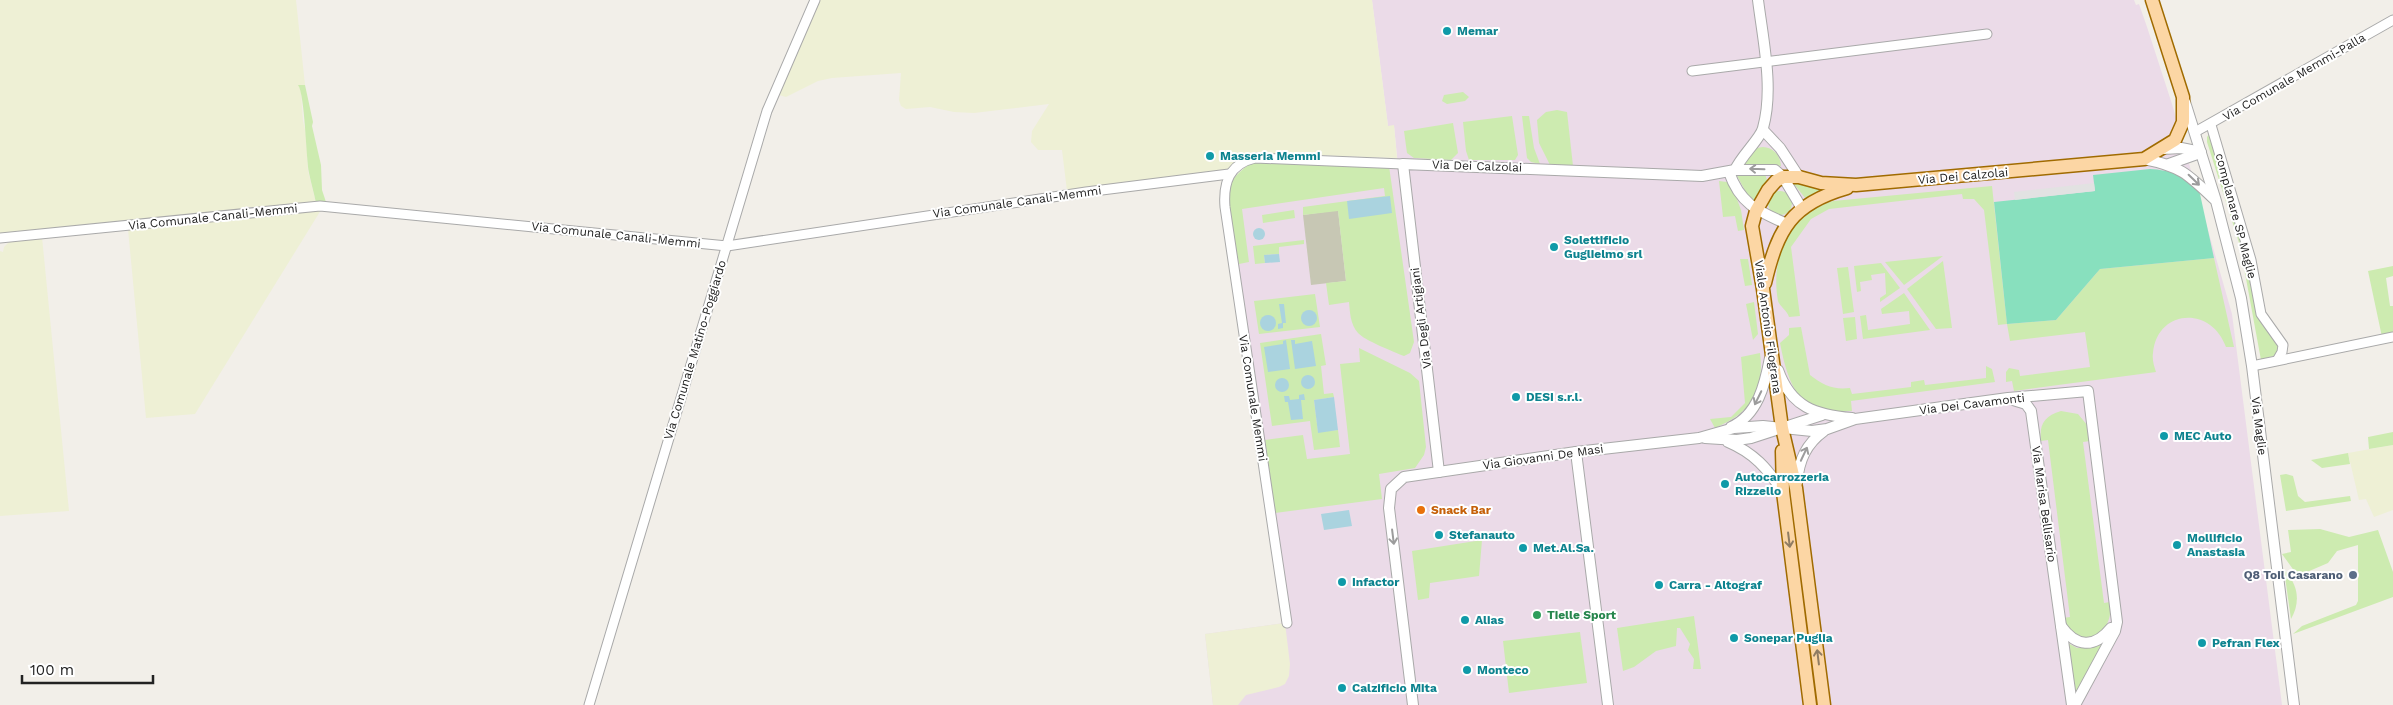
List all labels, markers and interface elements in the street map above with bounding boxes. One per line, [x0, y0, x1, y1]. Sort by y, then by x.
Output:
place label: Memar [1457, 24, 1499, 38]
marker: Memar [1441, 25, 1453, 37]
street label: Via Comunale Memmi-Palla [2220, 30, 2368, 124]
place label: Masseria Memmi [1220, 149, 1320, 163]
marker: Masseria Memmi [1204, 150, 1216, 162]
street label: complanare SP Maglie [2213, 152, 2260, 280]
street label: Via Dei Calzolai [1432, 157, 1522, 175]
one-way arrow [1750, 165, 1766, 174]
street label: Via Dei Calzolai [1917, 165, 2009, 187]
one-way arrow [2188, 173, 2200, 186]
street label: Via Comunale Canali-Memmi [932, 183, 1102, 221]
street label: Via Comunale Canali-Memmi [128, 201, 298, 233]
street label: Via Comunale Canali-Memmi [531, 219, 701, 251]
place label: Solettificio Guglielmo srl [1564, 233, 1643, 261]
marker: Solettificio Guglielmo srl [1548, 241, 1560, 253]
street label: Via Comunale Matino-Poggiardo [661, 259, 729, 441]
street label: Viale Antonio Filograna [1752, 259, 1784, 395]
street label: Via Degli Artigiani [1408, 267, 1434, 369]
street label: Via Comunale Memmi [1236, 334, 1270, 462]
place label: DESI s.r.l. [1526, 390, 1582, 404]
one-way arrow [1753, 390, 1763, 405]
marker: DESI s.r.l. [1510, 391, 1522, 403]
street label: Via Dei Cavamonti [1918, 391, 2026, 417]
street label: Via Maglie [2248, 396, 2270, 456]
place label: MEC Auto [2174, 429, 2232, 443]
marker: MEC Auto [2158, 430, 2170, 442]
street label: Via Giovanni De Masi [1482, 442, 1604, 472]
street label: Via Marisa Bellisario [2029, 445, 2059, 563]
one-way arrow [1800, 447, 1809, 462]
place label: Autocarrozzeria Rizzello [1735, 470, 1829, 498]
marker: Autocarrozzeria Rizzello [1719, 478, 1731, 490]
place label: Snack Bar [1431, 503, 1492, 517]
marker: Snack Bar [1415, 504, 1427, 516]
place label: Stefanauto [1449, 528, 1515, 542]
one-way arrow [1388, 529, 1398, 545]
marker: Stefanauto [1433, 529, 1445, 541]
place label: Mollificio Anastasia [2187, 531, 2245, 559]
one-way arrow [1784, 532, 1794, 548]
marker: Mollificio Anastasia [2171, 539, 2183, 551]
place label: Met.Al.Sa. [1533, 541, 1594, 555]
marker: Met.Al.Sa. [1517, 542, 1529, 554]
place label: Q8 Toil Casarano [2244, 568, 2343, 582]
marker: Q8 Toil Casarano [2347, 569, 2359, 581]
place label: Infactor [1352, 575, 1400, 589]
marker: Infactor [1336, 576, 1348, 588]
place label: Carra - Altograf [1669, 578, 1762, 592]
marker: Carra - Altograf [1653, 579, 1665, 591]
place label: Tielle Sport [1547, 608, 1617, 622]
marker: Tielle Sport [1531, 609, 1543, 621]
place label: Alias [1475, 613, 1504, 627]
marker: Alias [1459, 614, 1471, 626]
place label: Sonepar Puglia [1744, 631, 1833, 645]
marker: Sonepar Puglia [1728, 632, 1740, 644]
place label: Pefran Flex [2212, 636, 2280, 650]
marker: Pefran Flex [2196, 637, 2208, 649]
one-way arrow [1813, 649, 1823, 665]
scale bar [22, 652, 154, 684]
text: 100 m [30, 661, 74, 679]
place label: Monteco [1477, 663, 1529, 677]
marker: Monteco [1461, 664, 1473, 676]
place label: Calzificio Mita [1352, 681, 1437, 695]
marker: Calzificio Mita [1336, 682, 1348, 694]

